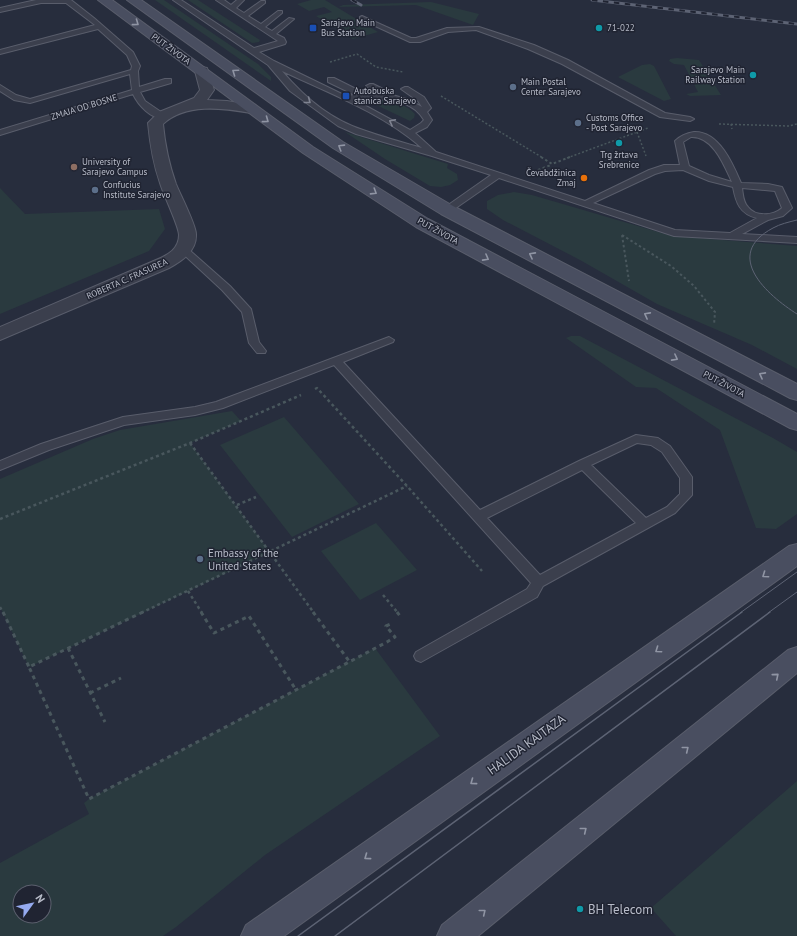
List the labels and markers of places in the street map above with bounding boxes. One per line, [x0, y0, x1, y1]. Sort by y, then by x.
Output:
place label: Sarajevo Main Bus Station [321, 17, 375, 38]
place label: 71-022 [607, 22, 635, 33]
marker: Sarajevo Main Bus Station [308, 23, 318, 33]
marker: 71-022 [594, 23, 604, 33]
place label: Sarajevo Main Railway Station [685, 64, 745, 85]
marker: Sarajevo Main Railway Station [748, 70, 758, 80]
place label: Main Postal Center Sarajevo [521, 76, 581, 97]
marker: Main Postal Center Sarajevo [508, 82, 518, 92]
place label: Autobuska stanica Sarajevo [354, 85, 416, 106]
marker: Autobuska stanica Sarajevo [341, 91, 351, 101]
place label: Customs Office - Post Sarajevo [586, 112, 644, 133]
marker: Customs Office - Post Sarajevo [573, 118, 583, 128]
marker: Trg žrtava Srebrenice [614, 138, 624, 148]
place label: Trg žrtava Srebrenice [599, 149, 640, 170]
place label: University of Sarajevo Campus [82, 156, 147, 177]
marker: University of Sarajevo Campus [69, 162, 79, 172]
place label: Čevabdžinica Zmaj [526, 167, 576, 188]
marker: Čevabdžinica Zmaj [579, 173, 589, 183]
place label: Confucius Institute Sarajevo [103, 179, 170, 200]
marker: Confucius Institute Sarajevo [90, 185, 100, 195]
place label: Embassy of the United States [208, 546, 279, 573]
marker: Embassy of the United States [195, 554, 205, 564]
place label: BH Telecom [588, 901, 653, 918]
marker: BH Telecom [575, 904, 585, 914]

